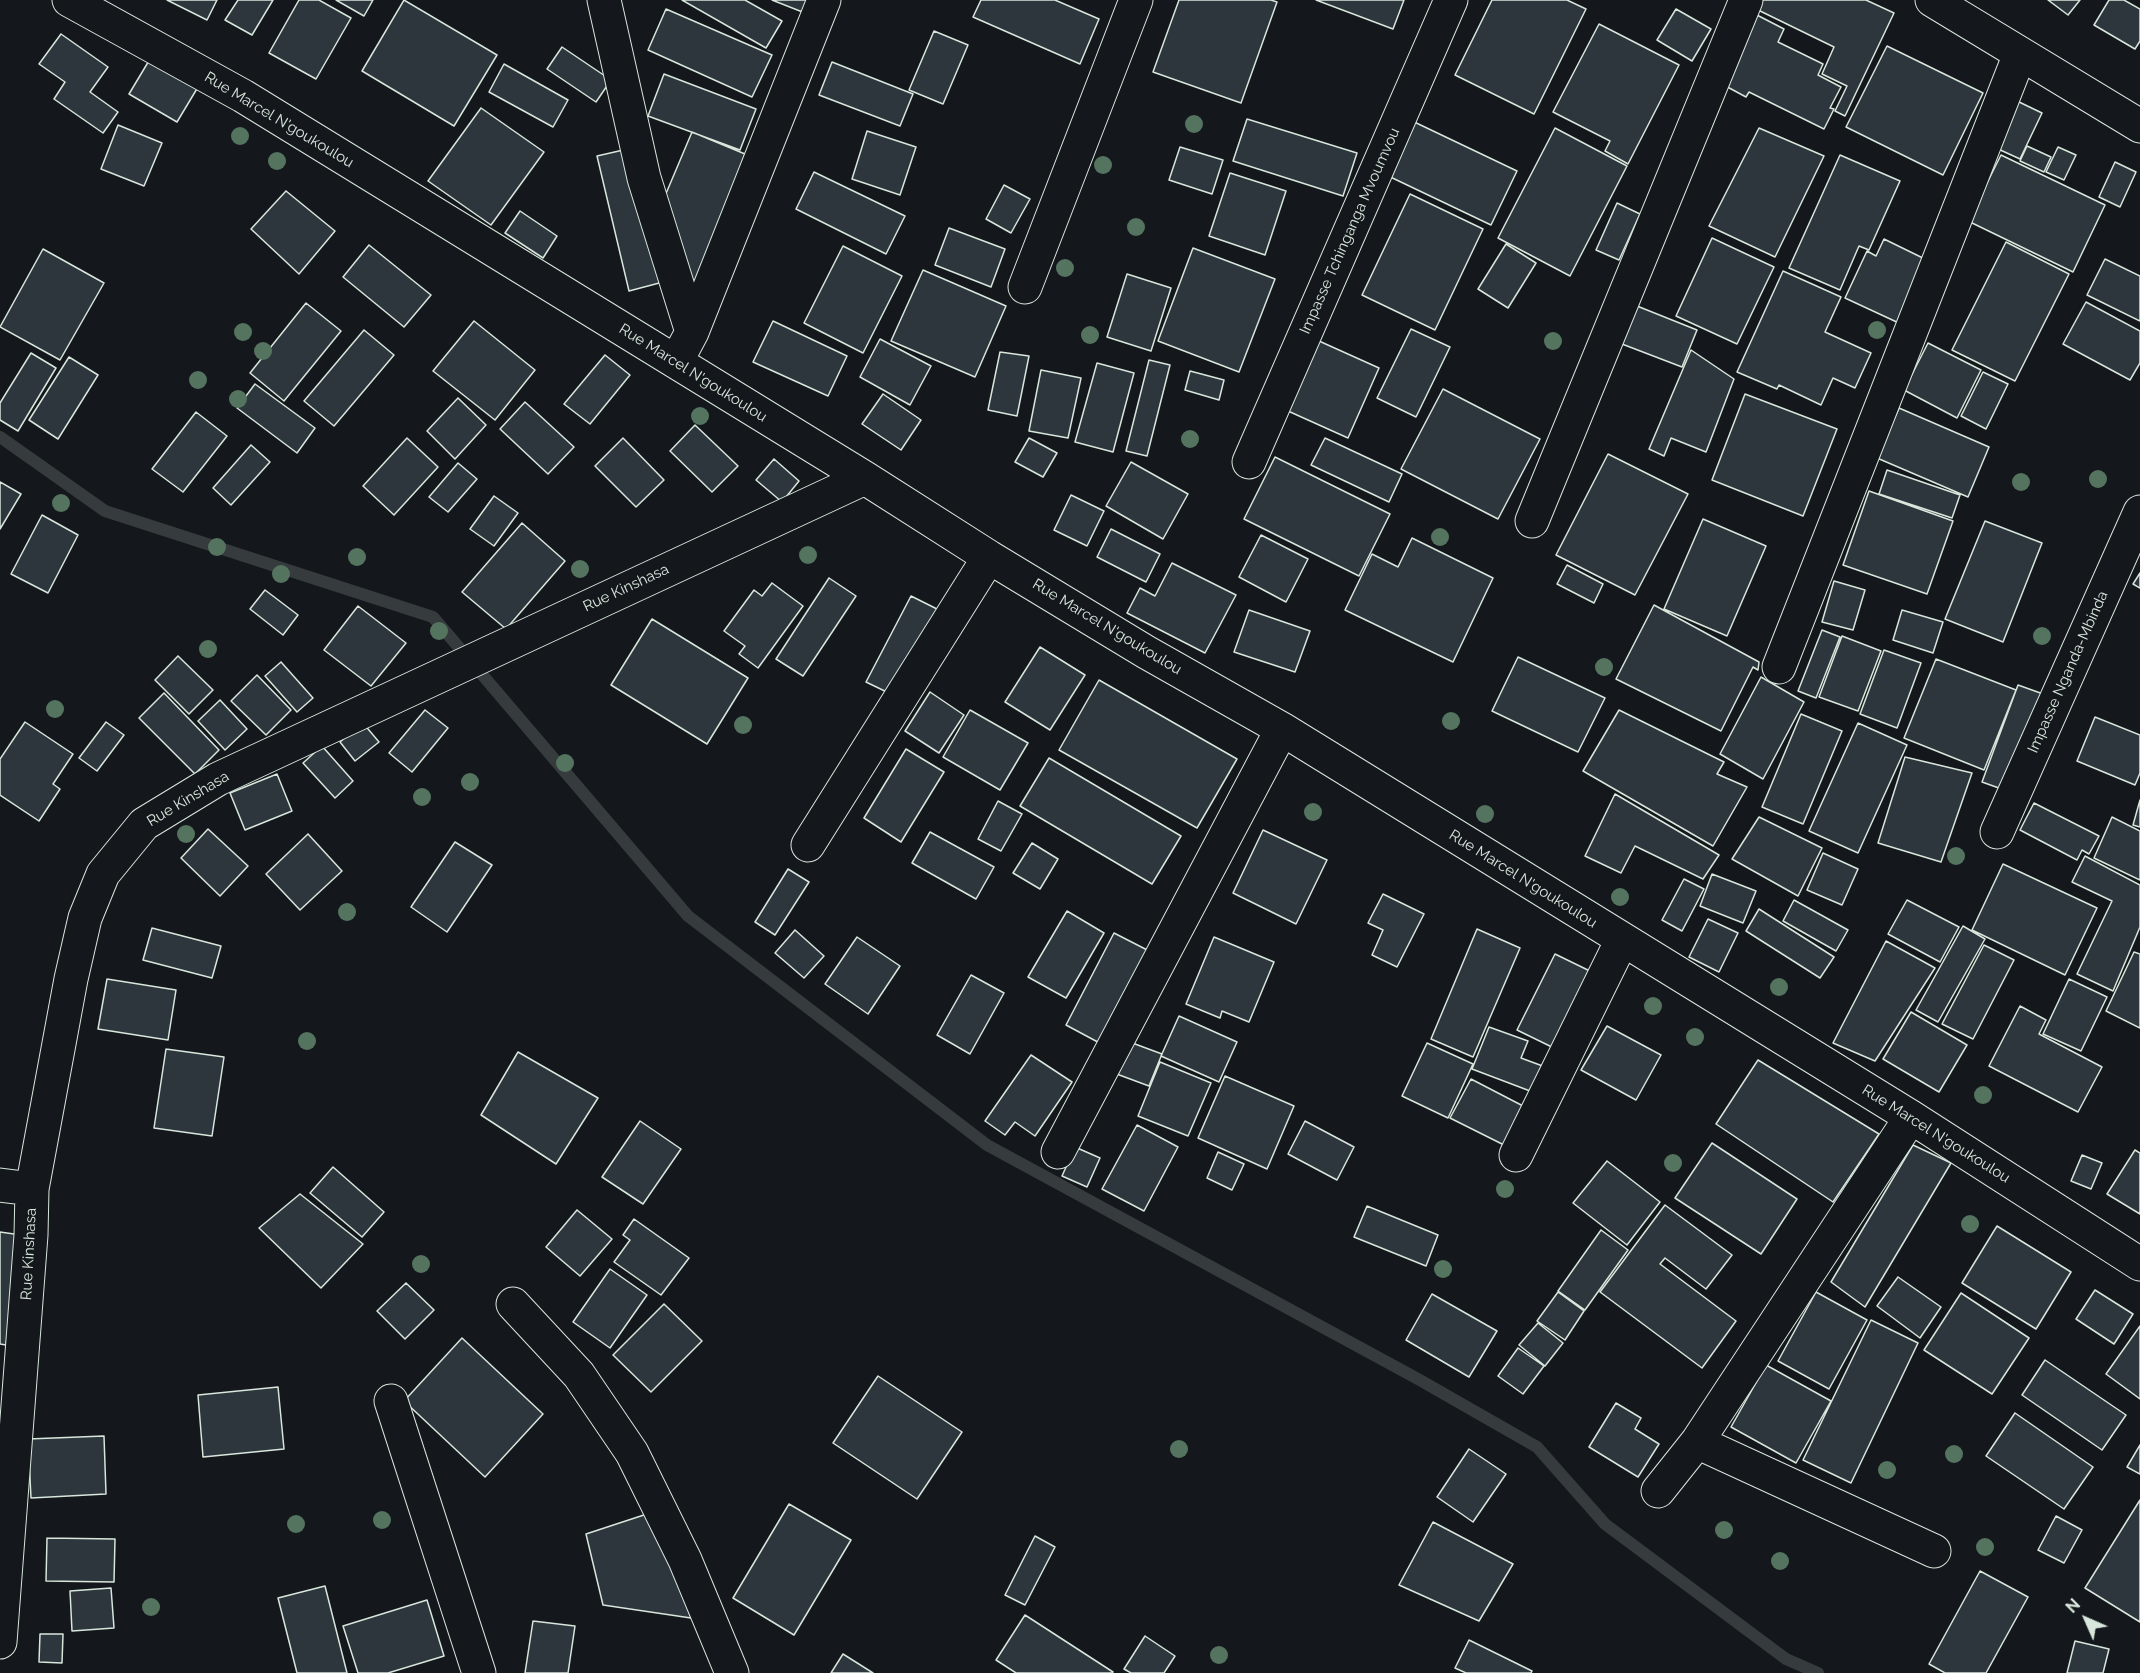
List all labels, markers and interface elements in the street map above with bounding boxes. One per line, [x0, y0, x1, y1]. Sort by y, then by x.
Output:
street label: Rue Marcel N'goukoulou [201, 68, 357, 172]
street label: Impasse Tchinganga Mvoumvou [1296, 125, 1404, 337]
street label: Rue Marcel N'goukoulou [616, 320, 770, 426]
street label: Rue Kinshasa [580, 560, 672, 616]
street label: Rue Marcel N'goukoulou [1029, 575, 1185, 679]
street label: Impasse Nganda-Mbinda [2024, 588, 2112, 756]
street label: Rue Kinshasa [144, 767, 232, 831]
street label: Rue Marcel N'goukoulou [1446, 826, 1600, 932]
street label: Rue Marcel N'goukoulou [1859, 1081, 2013, 1187]
street label: Rue Kinshasa [18, 1207, 40, 1301]
north arrow [2056, 1589, 2116, 1649]
text: N [2062, 1595, 2084, 1617]

